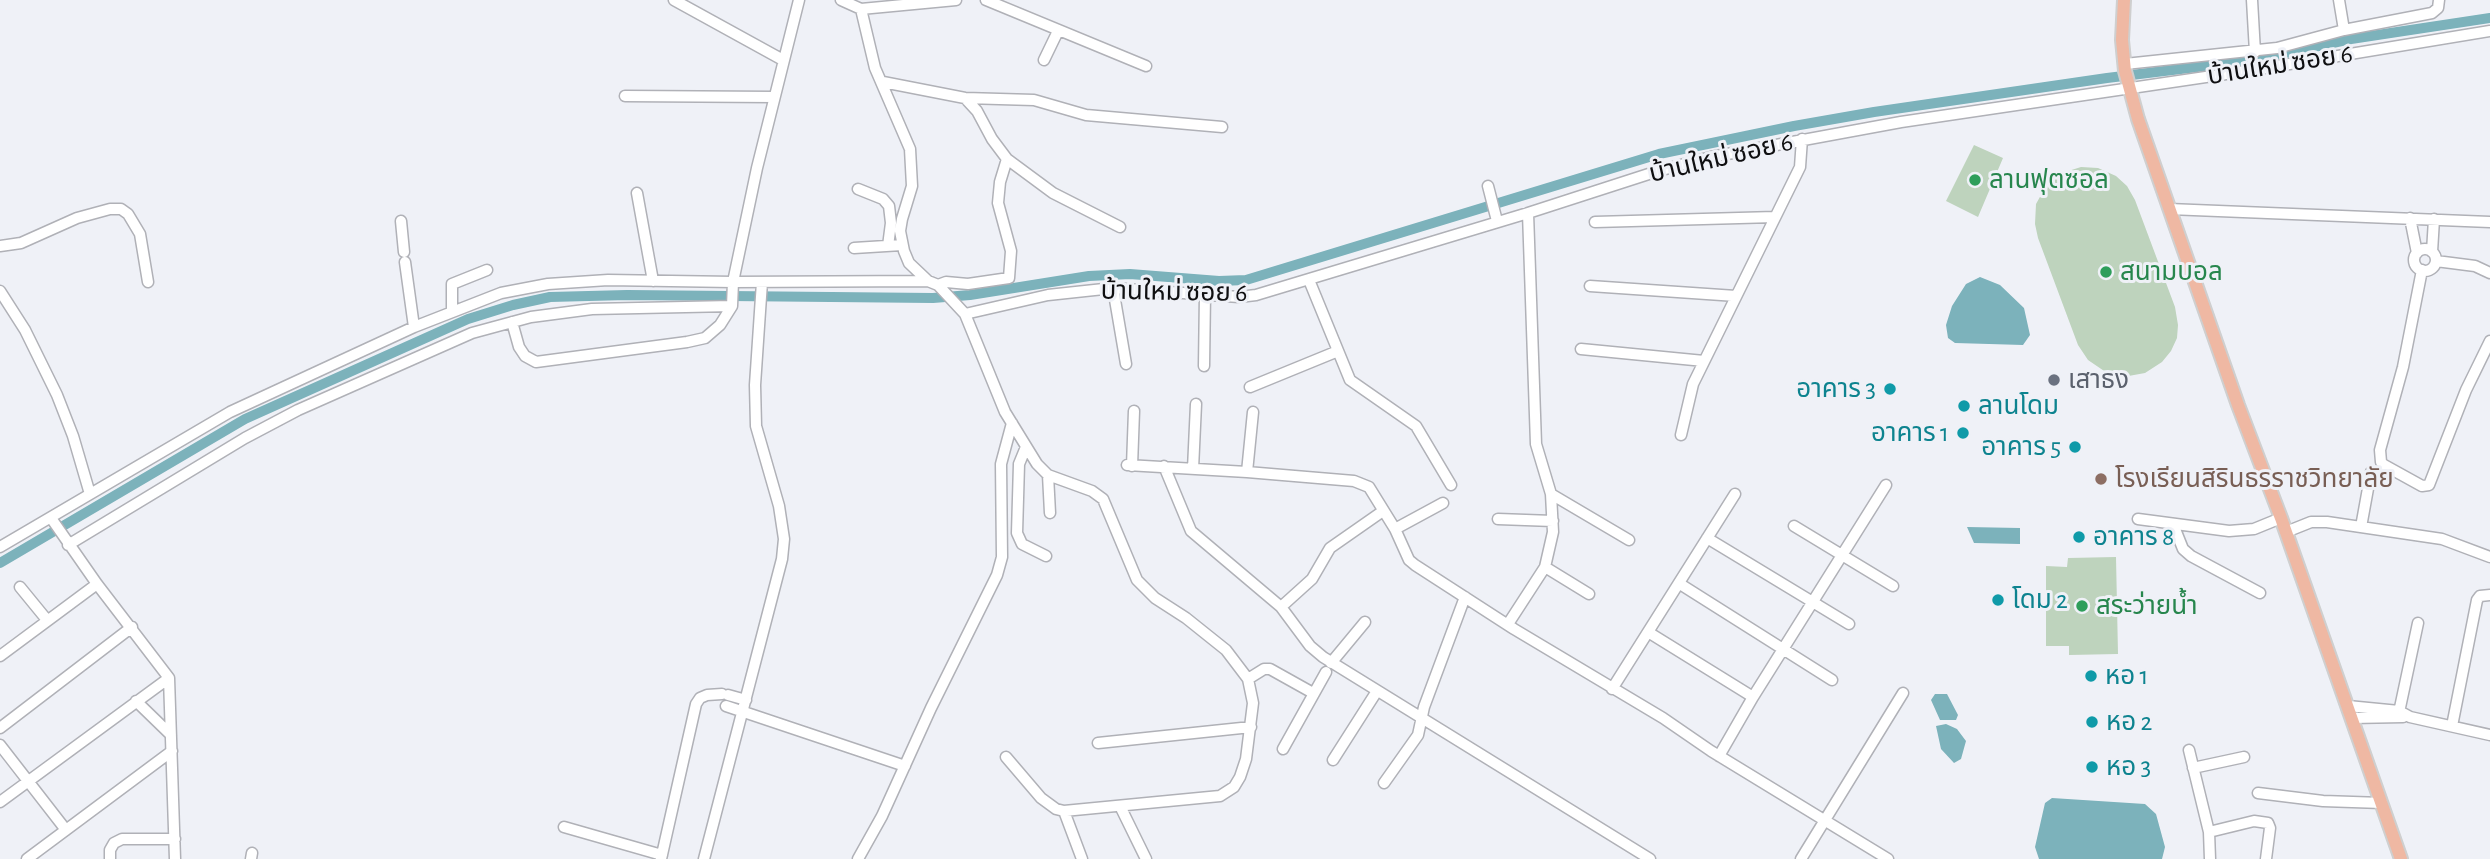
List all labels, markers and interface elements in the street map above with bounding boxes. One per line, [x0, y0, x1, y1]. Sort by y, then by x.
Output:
street label: บ้านใหม่ ซอย 6 [2205, 38, 2355, 92]
street label: บ้านใหม่ ซอย 6 [1646, 126, 1796, 190]
place label: ลานฟุตซอล [1989, 164, 2109, 196]
marker: ลานฟุตซอล [1967, 172, 1983, 188]
place label: สนามบอล [2120, 256, 2223, 288]
marker: สนามบอล [2098, 264, 2114, 280]
street label: บ้านใหม่ ซอย 6 [1100, 275, 1248, 309]
place label: เสาธง [2068, 364, 2129, 396]
marker: เสาธง [2046, 372, 2062, 388]
place label: อาคาร 3 [1796, 373, 1876, 405]
marker: อาคาร 3 [1882, 381, 1898, 397]
place label: ลานโดม [1978, 390, 2059, 422]
marker: ลานโดม [1956, 398, 1972, 414]
place label: อาคาร 1 [1871, 417, 1949, 449]
marker: อาคาร 1 [1955, 425, 1971, 441]
place label: อาคาร 5 [1981, 431, 2061, 463]
marker: อาคาร 5 [2067, 439, 2083, 455]
place label: โรงเรียนสิรินธรราชวิทยาลัย [2115, 463, 2394, 495]
marker: โรงเรียนสิรินธรราชวิทยาลัย [2093, 471, 2109, 487]
place label: อาคาร 8 [2093, 521, 2174, 553]
marker: อาคาร 8 [2071, 529, 2087, 545]
place label: โดม 2 [2012, 584, 2068, 616]
place label: สระว่ายน้ำ [2096, 590, 2198, 622]
marker: โดม 2 [1990, 592, 2006, 608]
marker: สระว่ายน้ำ [2074, 598, 2090, 614]
place label: หอ 1 [2105, 660, 2148, 692]
marker: หอ 1 [2083, 668, 2099, 684]
place label: หอ 2 [2106, 706, 2152, 738]
marker: หอ 2 [2084, 714, 2100, 730]
place label: หอ 3 [2106, 751, 2151, 783]
marker: หอ 3 [2084, 759, 2100, 775]

